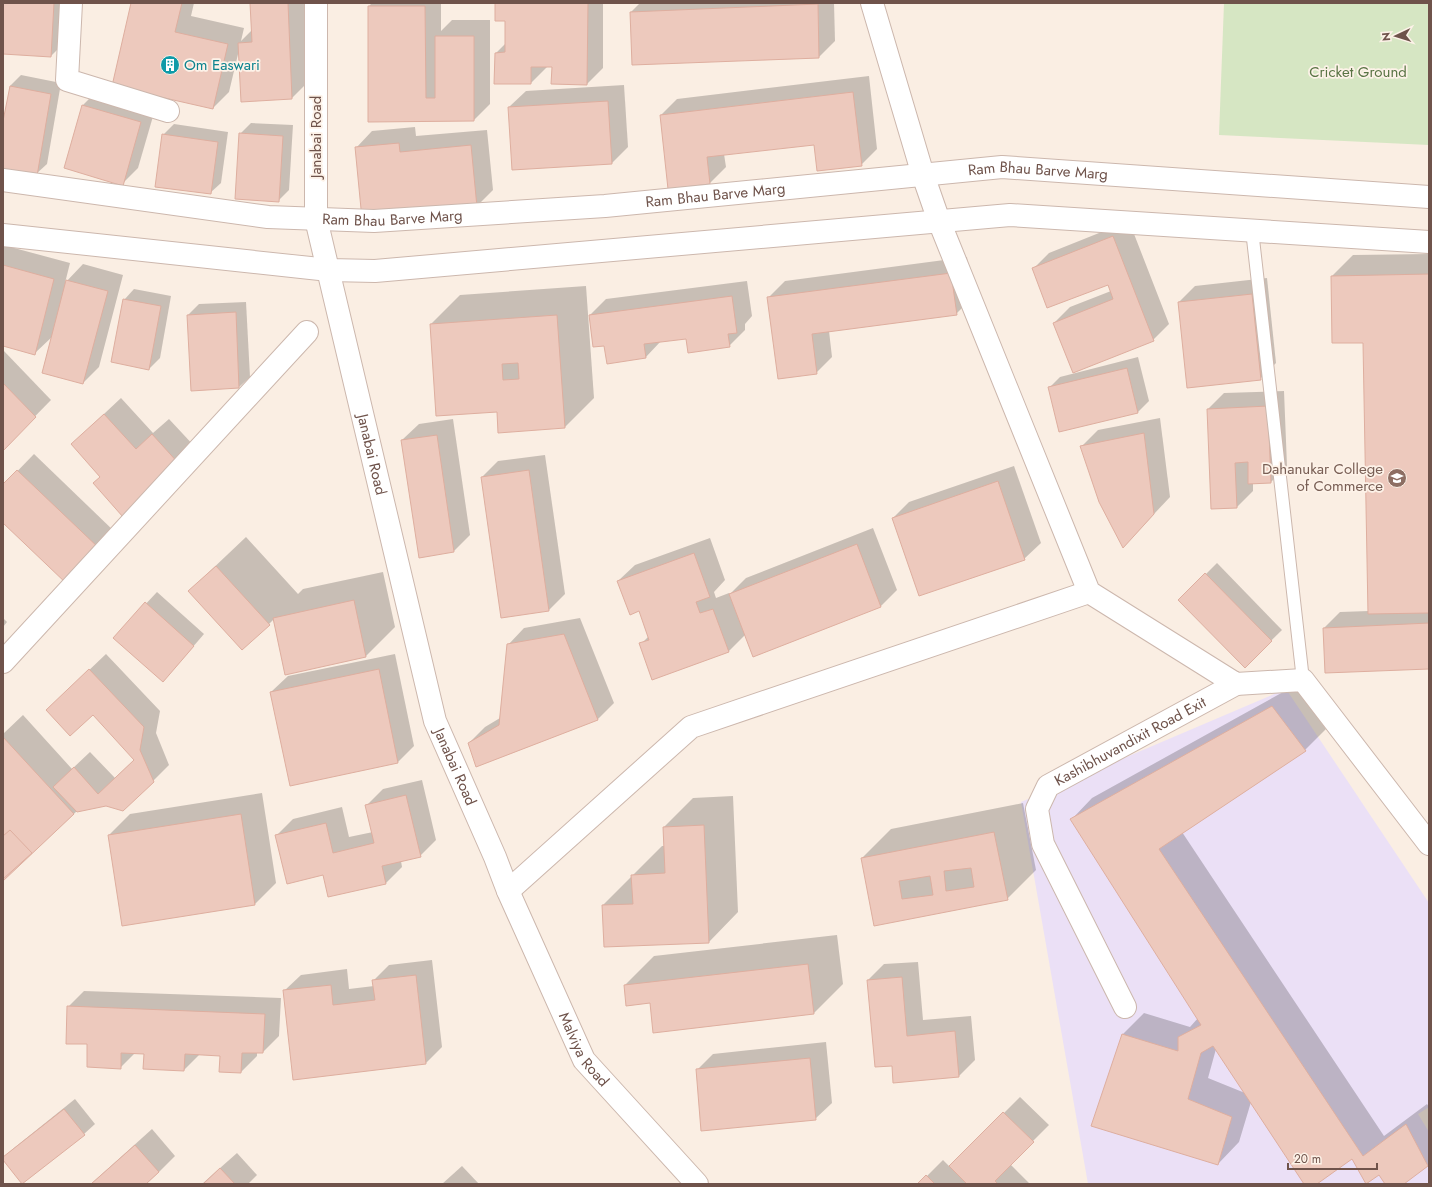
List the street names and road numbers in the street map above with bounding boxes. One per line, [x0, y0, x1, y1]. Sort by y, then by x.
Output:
street label: Janabai Road [305, 96, 327, 180]
street label: Ram Bhau Barve Marg [967, 156, 1109, 185]
street label: Ram Bhau Barve Marg [644, 177, 786, 213]
street label: Ram Bhau Barve Marg [322, 204, 463, 232]
street label: Janabai Road [351, 410, 392, 497]
street label: Kashibhuvandixit Road Exit [1051, 691, 1210, 791]
street label: Janabai Road [428, 723, 482, 809]
street label: Malviya Road [553, 1009, 614, 1092]

